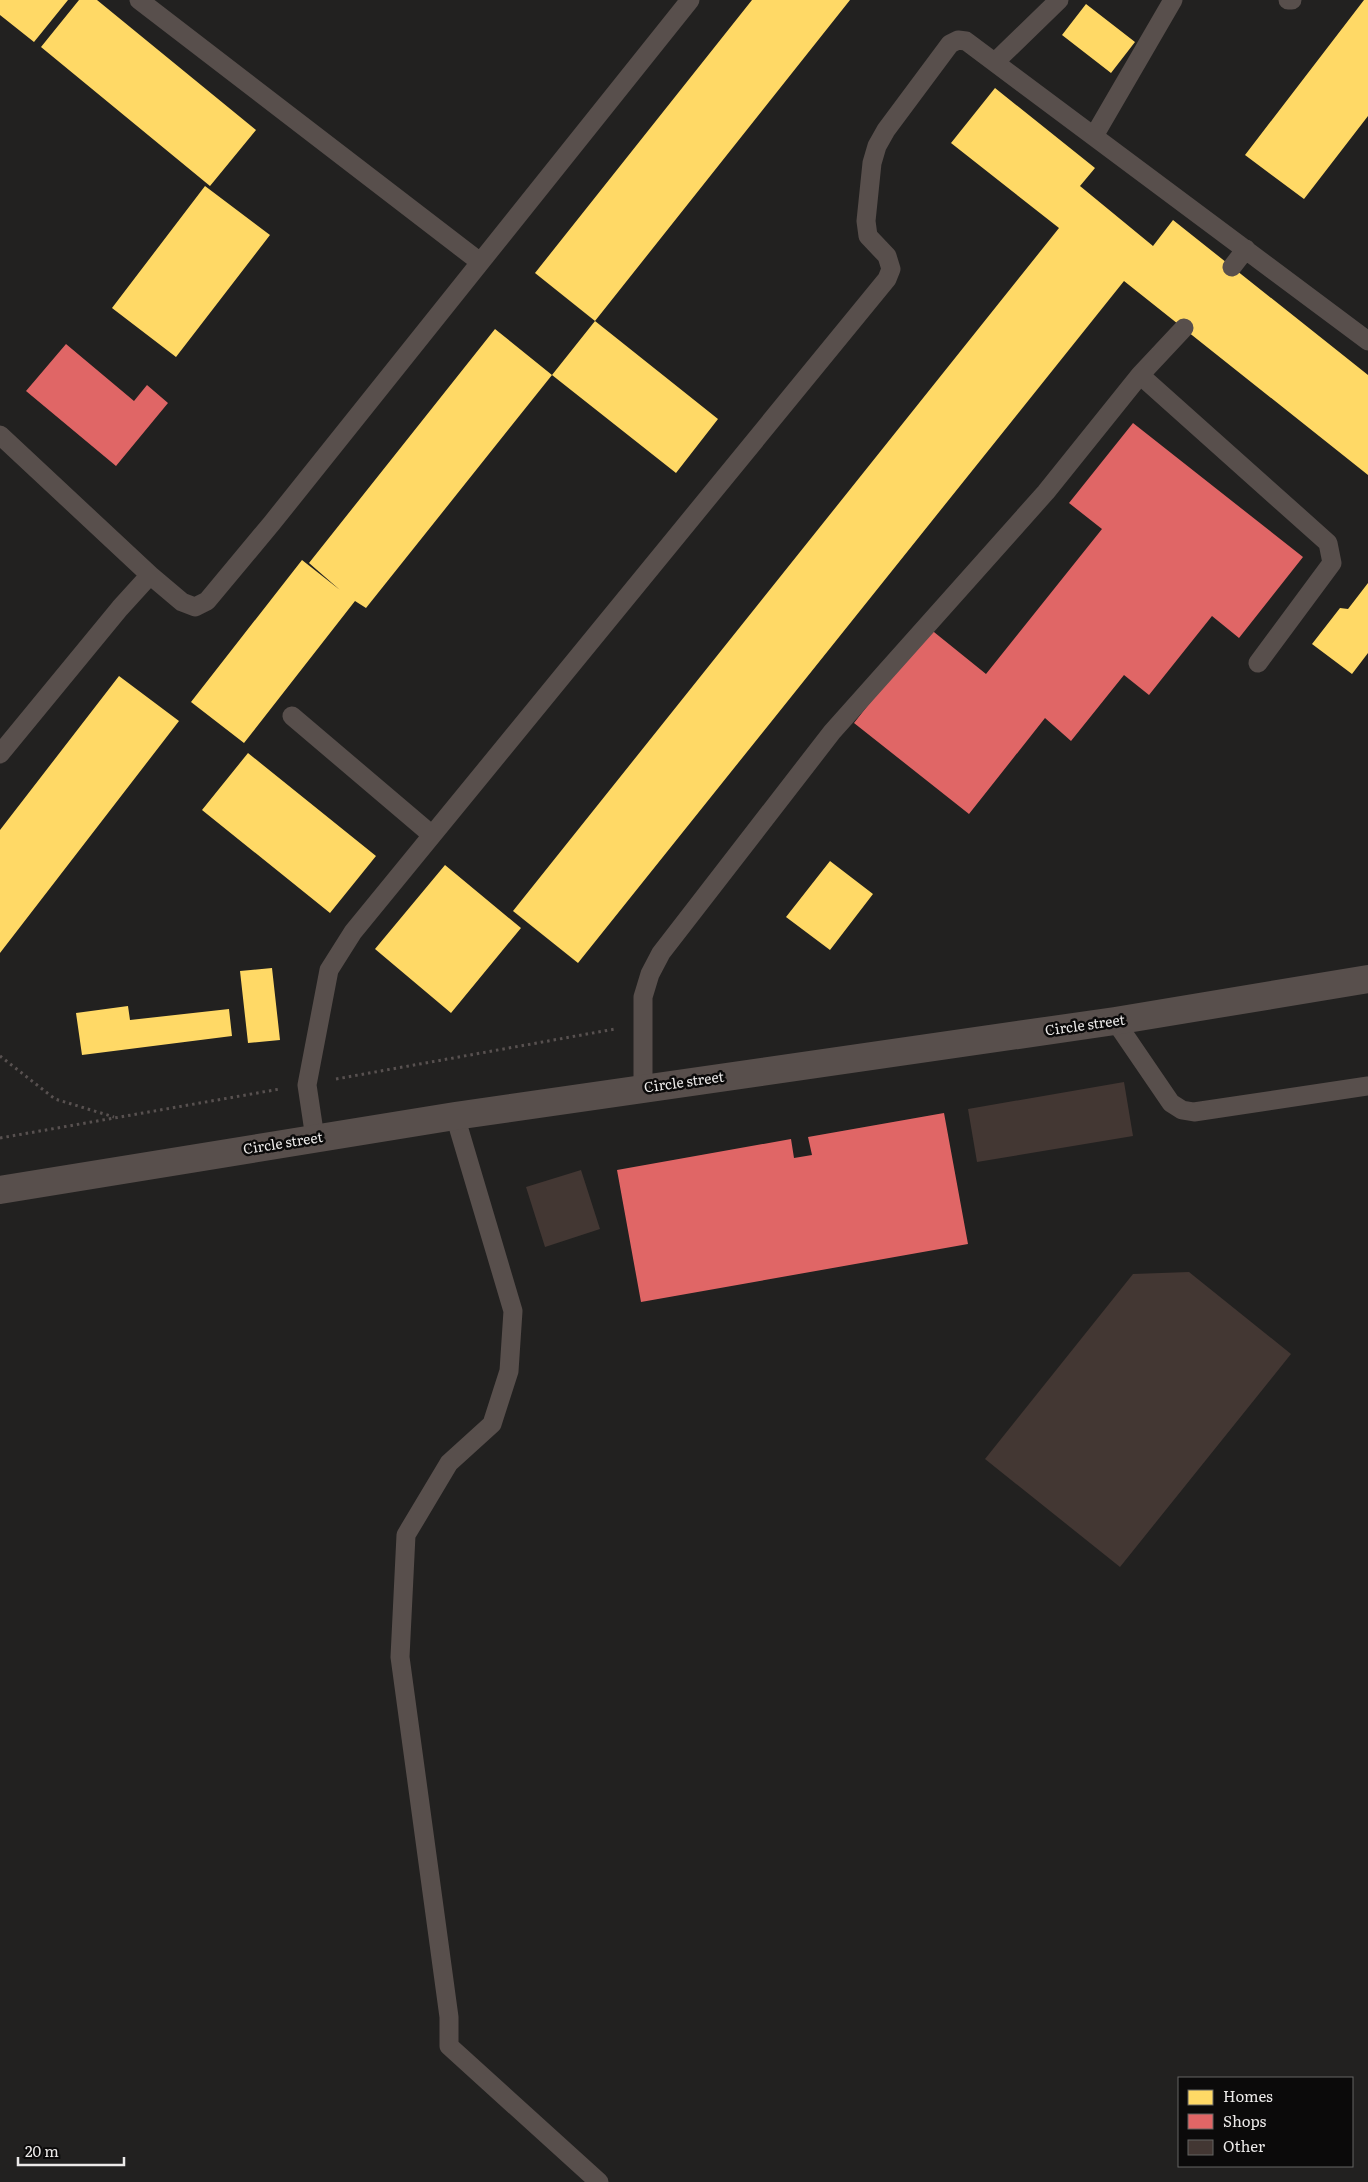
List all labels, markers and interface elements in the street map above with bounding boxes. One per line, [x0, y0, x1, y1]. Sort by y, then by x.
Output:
street label: Circle street [1044, 1008, 1126, 1040]
street label: Circle street [643, 1065, 725, 1097]
street label: Circle street [242, 1126, 324, 1158]
legend [1178, 2077, 1353, 2167]
text: Homes [1223, 2084, 1273, 2107]
text: Shops [1223, 2109, 1266, 2132]
scale bar [18, 2134, 124, 2166]
text: Other [1223, 2134, 1265, 2157]
text: 20 m [25, 2139, 59, 2162]

